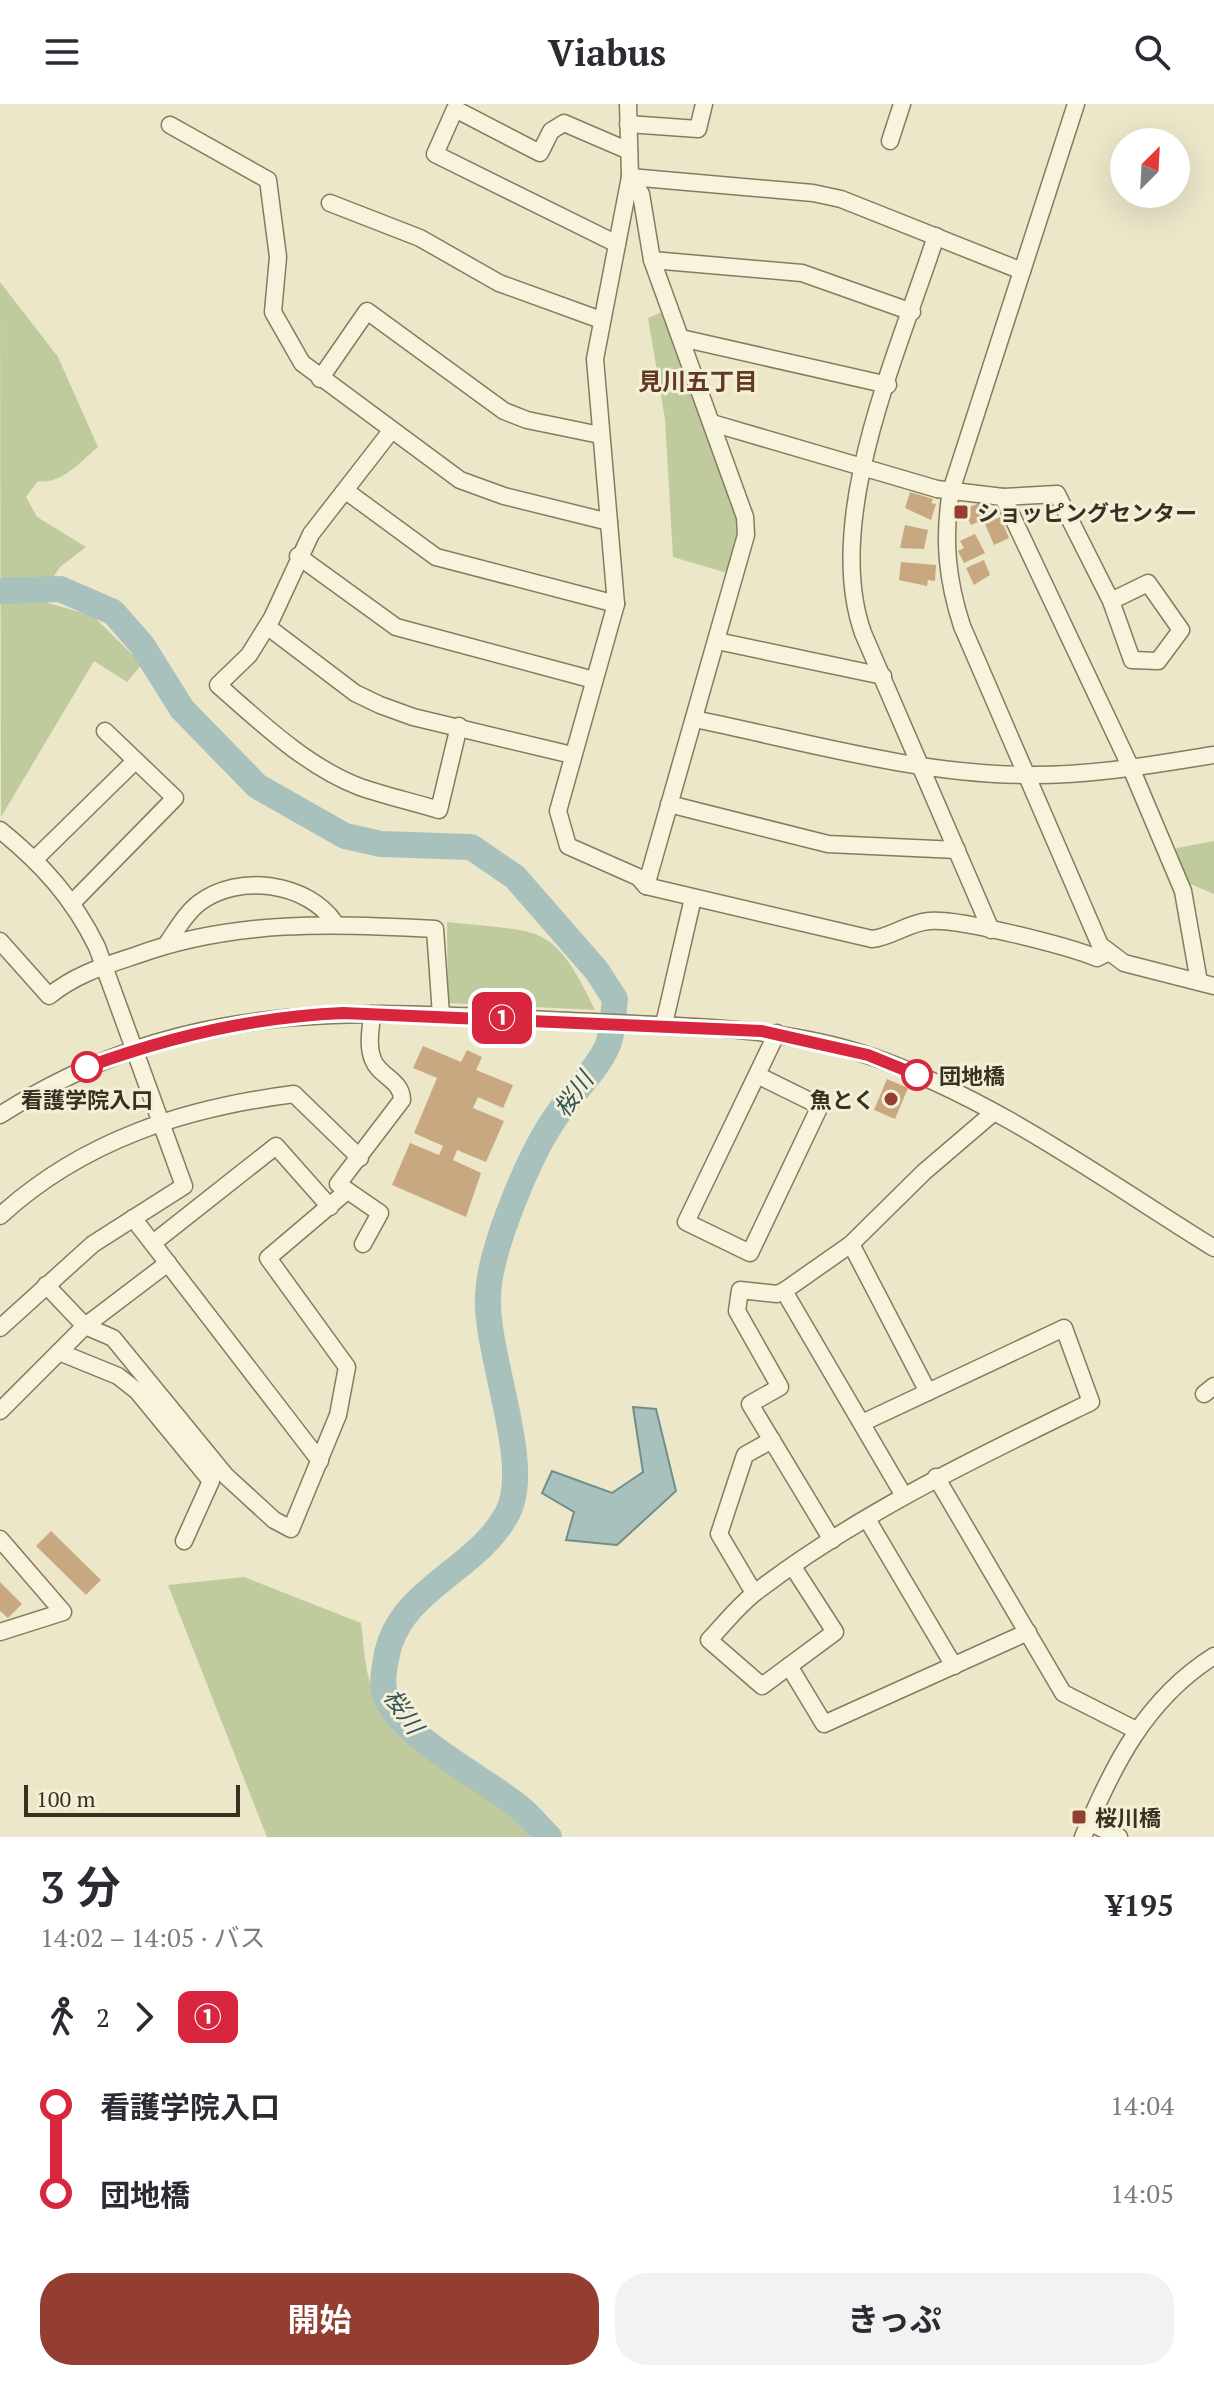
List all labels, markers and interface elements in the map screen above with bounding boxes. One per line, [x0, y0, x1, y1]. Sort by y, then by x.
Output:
text: Viabus [548, 29, 666, 76]
icon: menu [40, 30, 84, 74]
icon: search [1130, 30, 1174, 74]
north arrow [1110, 128, 1190, 208]
map controls [1110, 128, 1190, 208]
district label: 見川五丁目 [638, 365, 758, 397]
place label: ショッピングセンター [977, 498, 1197, 527]
marker: ショッピングセンター [952, 503, 970, 521]
line badge: ① [476, 992, 528, 1044]
text: ① [488, 999, 516, 1036]
marker: 看護学院入口 [72, 1052, 102, 1082]
marker: 団地橋 [902, 1060, 932, 1090]
place label: 団地橋 [939, 1061, 1005, 1090]
water label: 桜川 [546, 1063, 602, 1123]
place label: 看護学院入口 [21, 1085, 153, 1114]
place label: 魚とく [810, 1085, 875, 1114]
marker: 魚とく [882, 1090, 900, 1108]
water label: 桜川 [377, 1682, 433, 1742]
scale bar [24, 1781, 240, 1817]
text: 100 m [36, 1784, 96, 1813]
place label: 桜川橋 [1095, 1803, 1161, 1832]
marker: 桜川橋 [1070, 1808, 1088, 1826]
text: 3 分 [40, 1857, 121, 1916]
text: ¥195 [1106, 1885, 1174, 1925]
text: 14:02 – 14:05 · バス [40, 1920, 266, 1954]
icon: walk [40, 1995, 84, 2039]
icon: forward [122, 1995, 166, 2039]
text: ① [194, 1998, 222, 2035]
text: 2 [96, 2000, 110, 2034]
text: 看護学院入口 [100, 2087, 280, 2127]
text: 14:04 [1110, 2088, 1174, 2122]
text: 団地橋 [100, 2175, 190, 2215]
text: 14:05 [1110, 2176, 1174, 2210]
button: 開始 [40, 2273, 599, 2365]
button: きっぷ [615, 2273, 1174, 2365]

